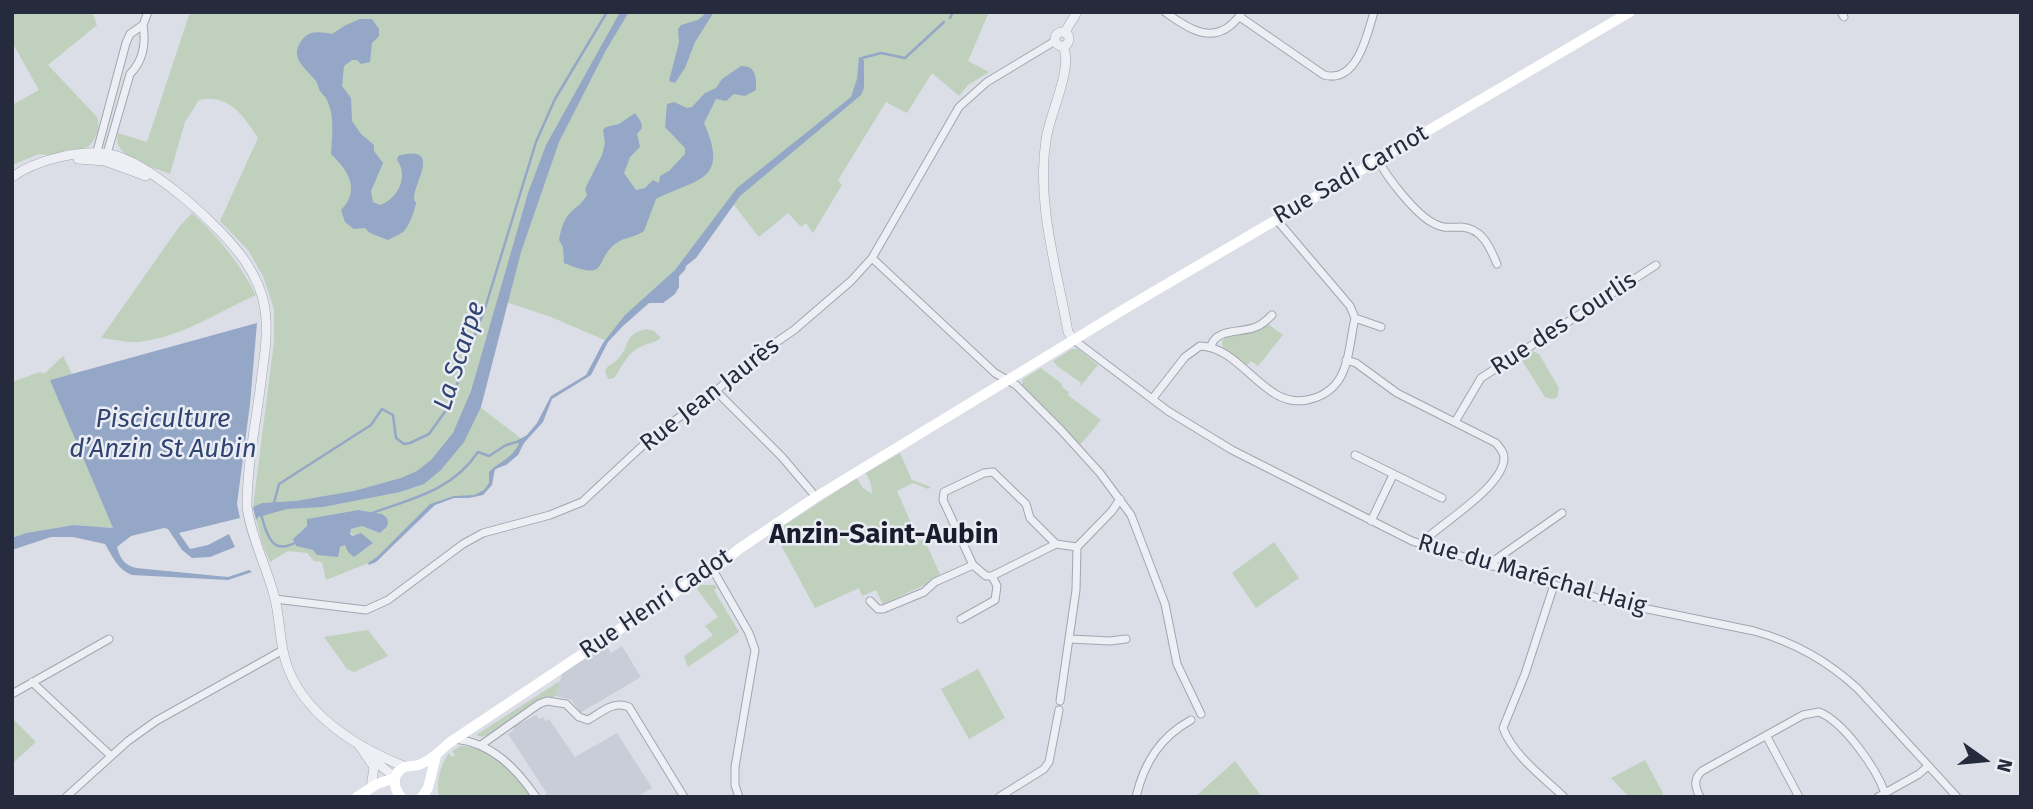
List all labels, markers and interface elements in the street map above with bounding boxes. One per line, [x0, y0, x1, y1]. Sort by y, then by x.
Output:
street label: Rue Sadi Carnot [1269, 119, 1433, 231]
street label: Rue des Courlis [1486, 266, 1642, 382]
water label: La Scarpe [428, 298, 492, 414]
street label: Rue Jean Jaurès [635, 332, 785, 458]
water label: Pisciculture d’Anzin St Aubin [69, 404, 257, 466]
district label: Anzin-Saint-Aubin [769, 518, 999, 552]
street label: Rue du Maréchal Haig [1414, 529, 1650, 621]
street label: Rue Henri Cadot [575, 543, 737, 665]
north arrow [1949, 725, 2019, 795]
text: N [1992, 756, 2018, 775]

